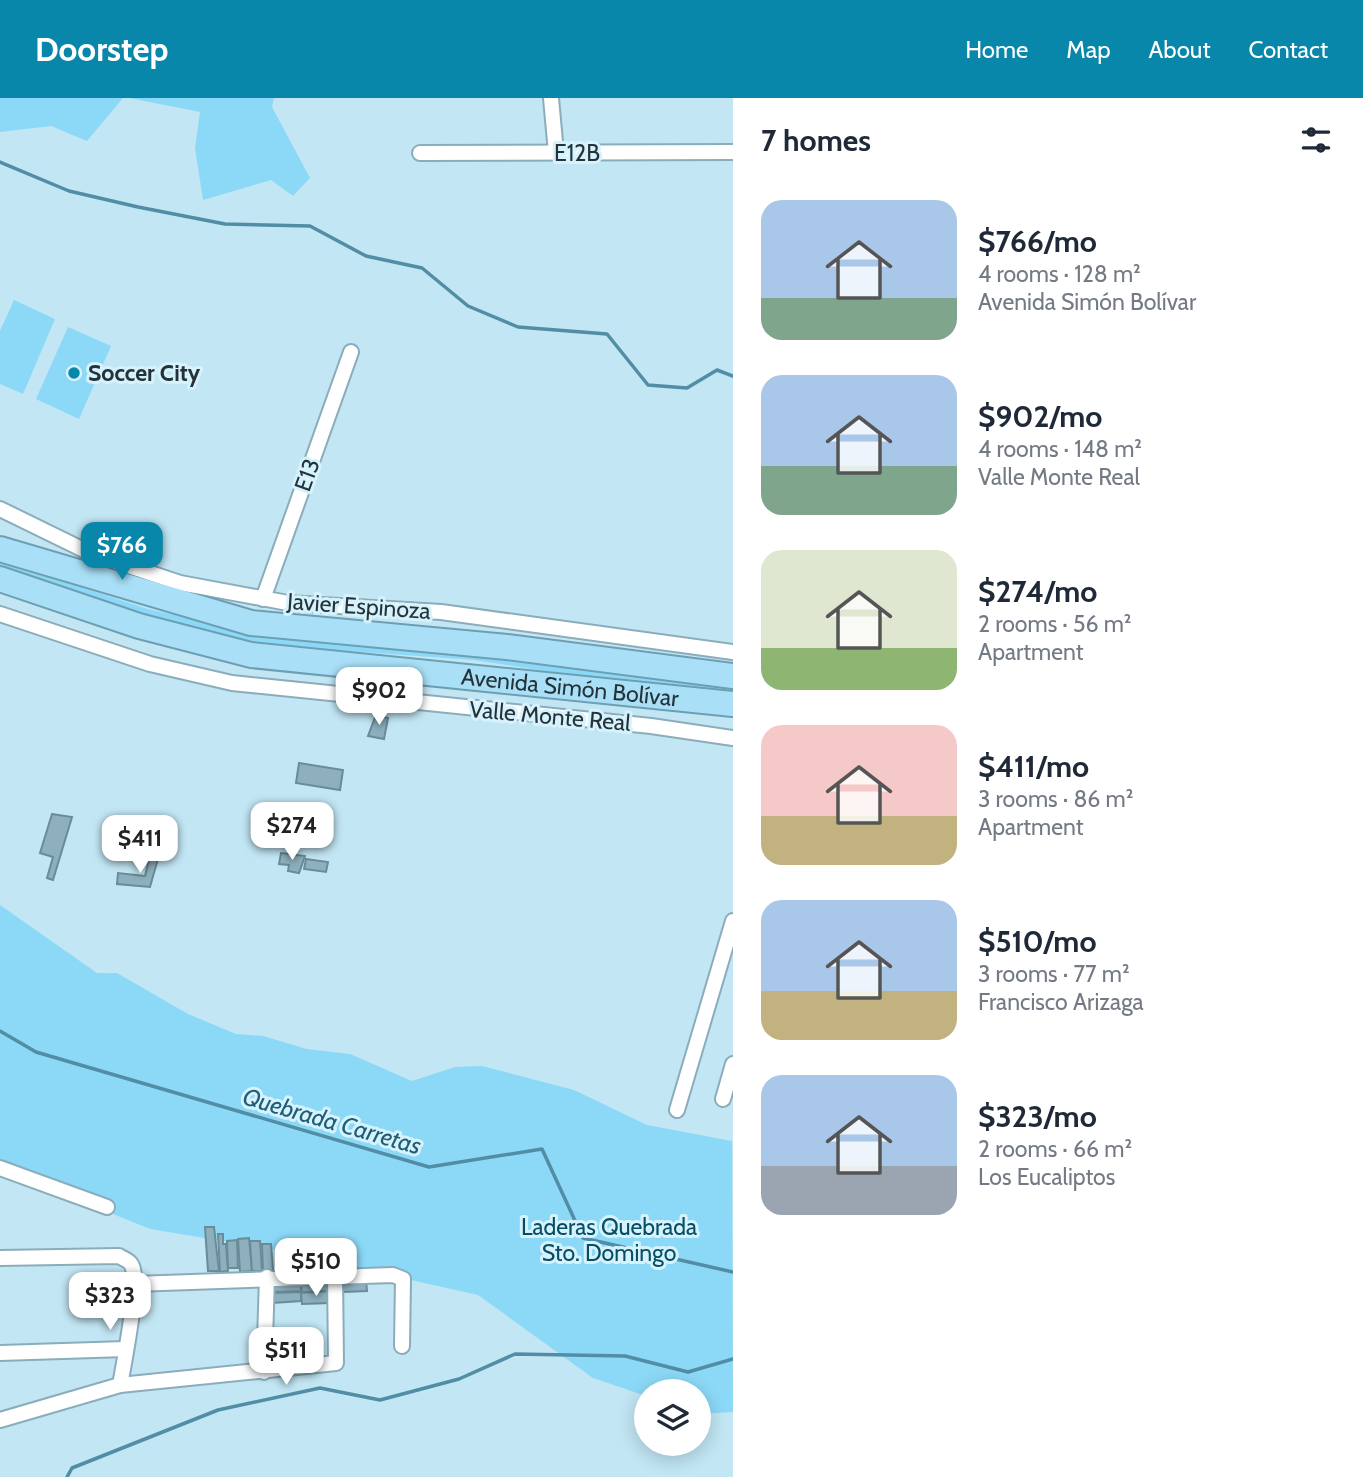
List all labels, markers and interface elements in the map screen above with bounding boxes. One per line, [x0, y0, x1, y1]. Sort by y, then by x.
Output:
text: Doorstep [35, 29, 168, 69]
text: Home [965, 35, 1028, 64]
text: Map [1066, 35, 1111, 64]
text: About [1149, 35, 1211, 64]
text: Contact [1249, 35, 1328, 64]
icon: filters [1297, 121, 1335, 159]
text: 7 homes [761, 122, 871, 159]
street label: E12B [554, 139, 600, 167]
text: $766/mo [978, 223, 1097, 260]
icon: home [817, 228, 901, 312]
text: 4 rooms · 128 m² [978, 260, 1141, 288]
text: Avenida Simón Bolívar [978, 288, 1196, 316]
place label: Soccer City [88, 359, 201, 387]
marker: Soccer City [66, 365, 82, 381]
text: $902/mo [978, 398, 1102, 435]
icon: home [817, 403, 901, 487]
text: 4 rooms · 148 m² [978, 435, 1142, 463]
street label: E13 [288, 455, 326, 495]
text: Valle Monte Real [978, 463, 1140, 491]
pin: $766 [81, 522, 163, 582]
text: $766 [97, 531, 147, 559]
text: $274/mo [978, 573, 1097, 610]
icon: home [817, 578, 901, 662]
street label: Javier Espinoza [285, 587, 432, 625]
text: 2 rooms · 56 m² [978, 610, 1132, 638]
text: Apartment [978, 638, 1083, 666]
street label: Avenida Simón Bolívar [460, 662, 681, 712]
pin: $902 [338, 668, 420, 727]
text: $902 [352, 676, 406, 704]
street label: Valle Monte Real [468, 695, 632, 737]
text: $411/mo [978, 748, 1089, 785]
icon: home [817, 753, 901, 837]
text: 3 rooms · 86 m² [978, 785, 1133, 813]
pin: $274 [251, 802, 333, 862]
text: $274 [267, 811, 317, 839]
text: Apartment [978, 813, 1083, 841]
pin: $411 [99, 816, 181, 875]
text: $411 [118, 824, 162, 852]
text: $510/mo [978, 923, 1097, 960]
icon: home [817, 928, 901, 1012]
text: 3 rooms · 77 m² [978, 960, 1130, 988]
text: Francisco Arizaga [978, 988, 1144, 1016]
water label: Quebrada Carretas [239, 1082, 425, 1160]
text: $323/mo [978, 1098, 1097, 1135]
icon: home [817, 1103, 901, 1187]
text: 2 rooms · 66 m² [978, 1135, 1132, 1163]
text: Los Eucaliptos [978, 1163, 1115, 1191]
park label: Laderas Quebrada Sto. Domingo [521, 1213, 697, 1267]
pin: $510 [275, 1238, 357, 1298]
text: $510 [291, 1247, 341, 1275]
pin: $323 [69, 1272, 151, 1332]
text: $323 [85, 1281, 135, 1309]
pin: $511 [245, 1328, 327, 1387]
text: $511 [265, 1336, 307, 1364]
map controls [634, 1379, 711, 1456]
button: layers [634, 1379, 711, 1456]

